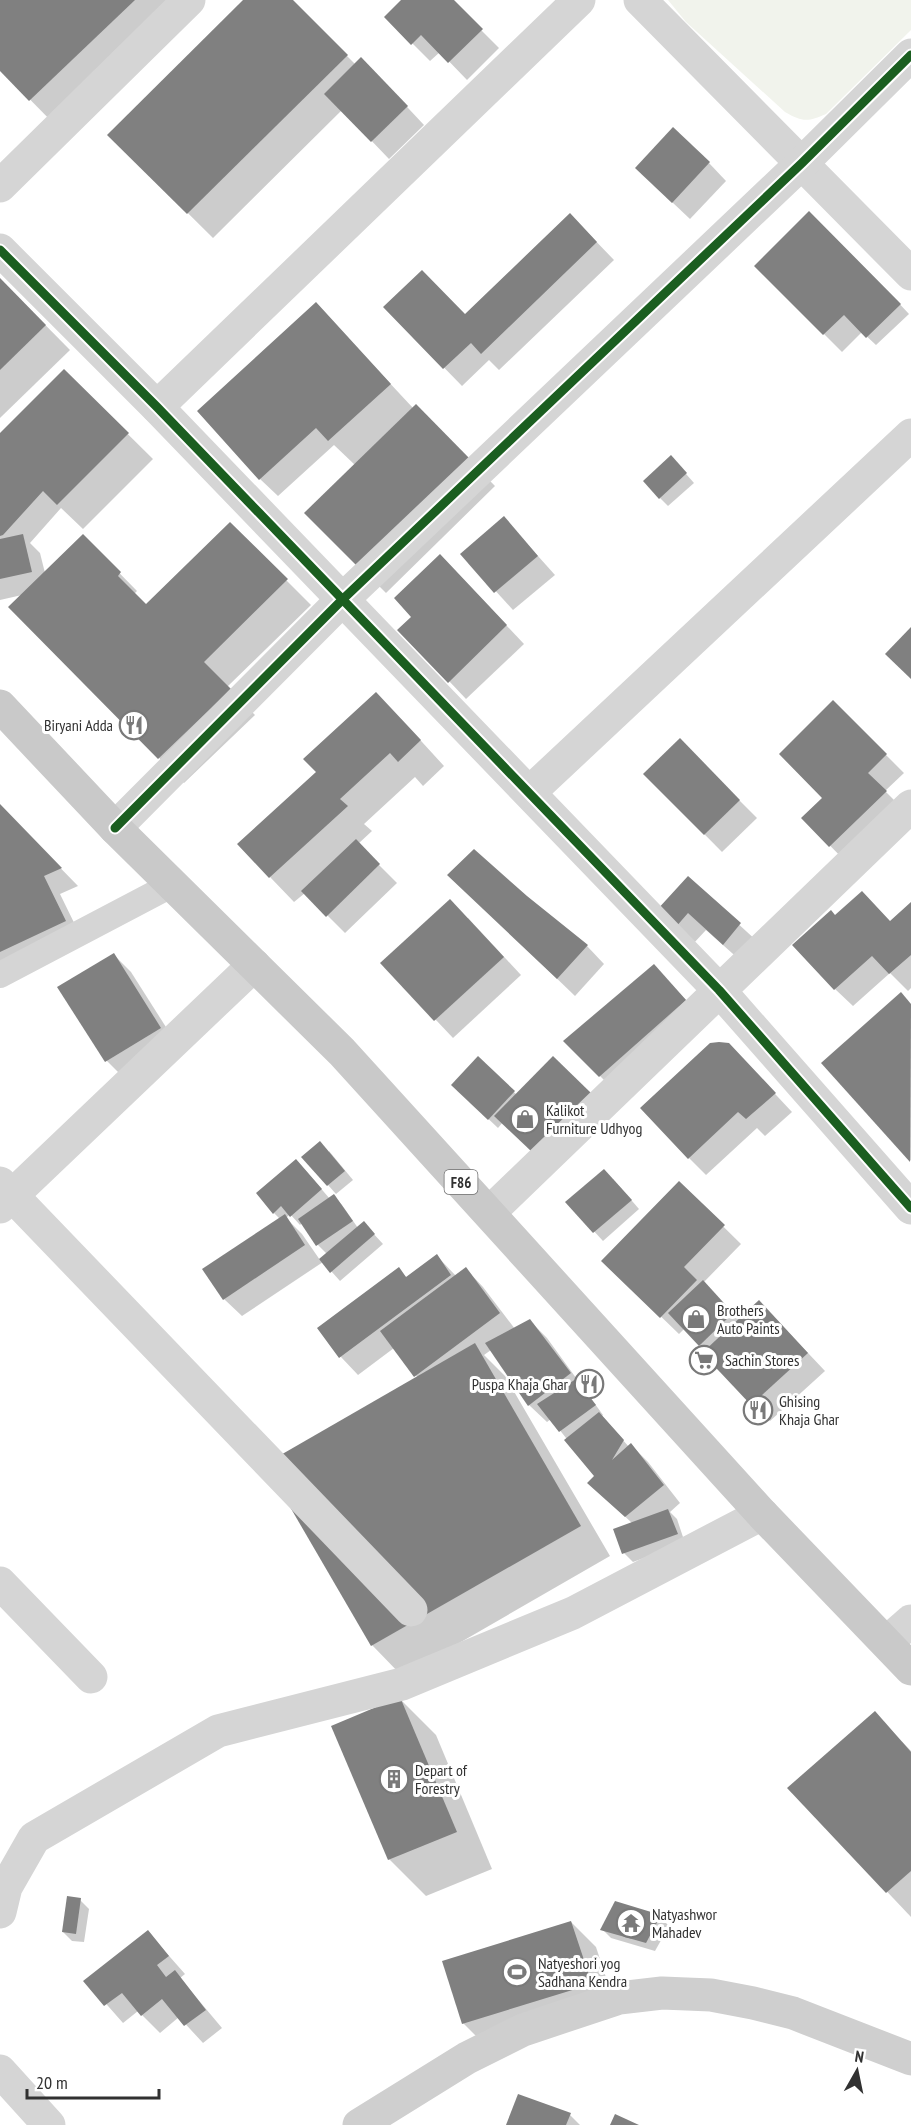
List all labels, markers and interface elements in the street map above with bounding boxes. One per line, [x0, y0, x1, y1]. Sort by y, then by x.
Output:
restaurant icon: Biryani Adda [118, 709, 150, 741]
place label: Biryani Adda [44, 715, 113, 735]
place label: Kalikot Furniture Udhyog [546, 1100, 642, 1138]
shop icon: Kalikot Furniture Udhyog [509, 1103, 541, 1135]
road number: F86 [444, 1170, 478, 1194]
place label: Brothers Auto Paints [717, 1300, 780, 1338]
shop icon: Brothers Auto Paints [680, 1303, 712, 1335]
supermarket icon: Sachin Stores [688, 1344, 720, 1376]
place label: Sachin Stores [725, 1350, 799, 1370]
restaurant icon: Puspa Khaja Ghar [573, 1368, 605, 1400]
place label: Puspa Khaja Ghar [472, 1374, 569, 1394]
place label: Ghising Khaja Ghar [779, 1391, 840, 1429]
restaurant icon: Ghising Khaja Ghar [742, 1394, 774, 1426]
place label: Depart of Forestry [415, 1760, 468, 1798]
building icon: Depart of Forestry [378, 1763, 410, 1795]
place label: Natyashwor Mahadev [652, 1904, 717, 1942]
temple icon: Natyashwor Mahadev [615, 1907, 647, 1939]
place label: Natyeshori yog Sadhana Kendra [538, 1953, 627, 1991]
sports icon: Natyeshori yog Sadhana Kendra [501, 1956, 533, 1988]
north arrow [827, 2041, 887, 2101]
text: N [854, 2046, 865, 2067]
scale bar [27, 2062, 159, 2100]
text: 20 m [36, 2071, 68, 2094]

